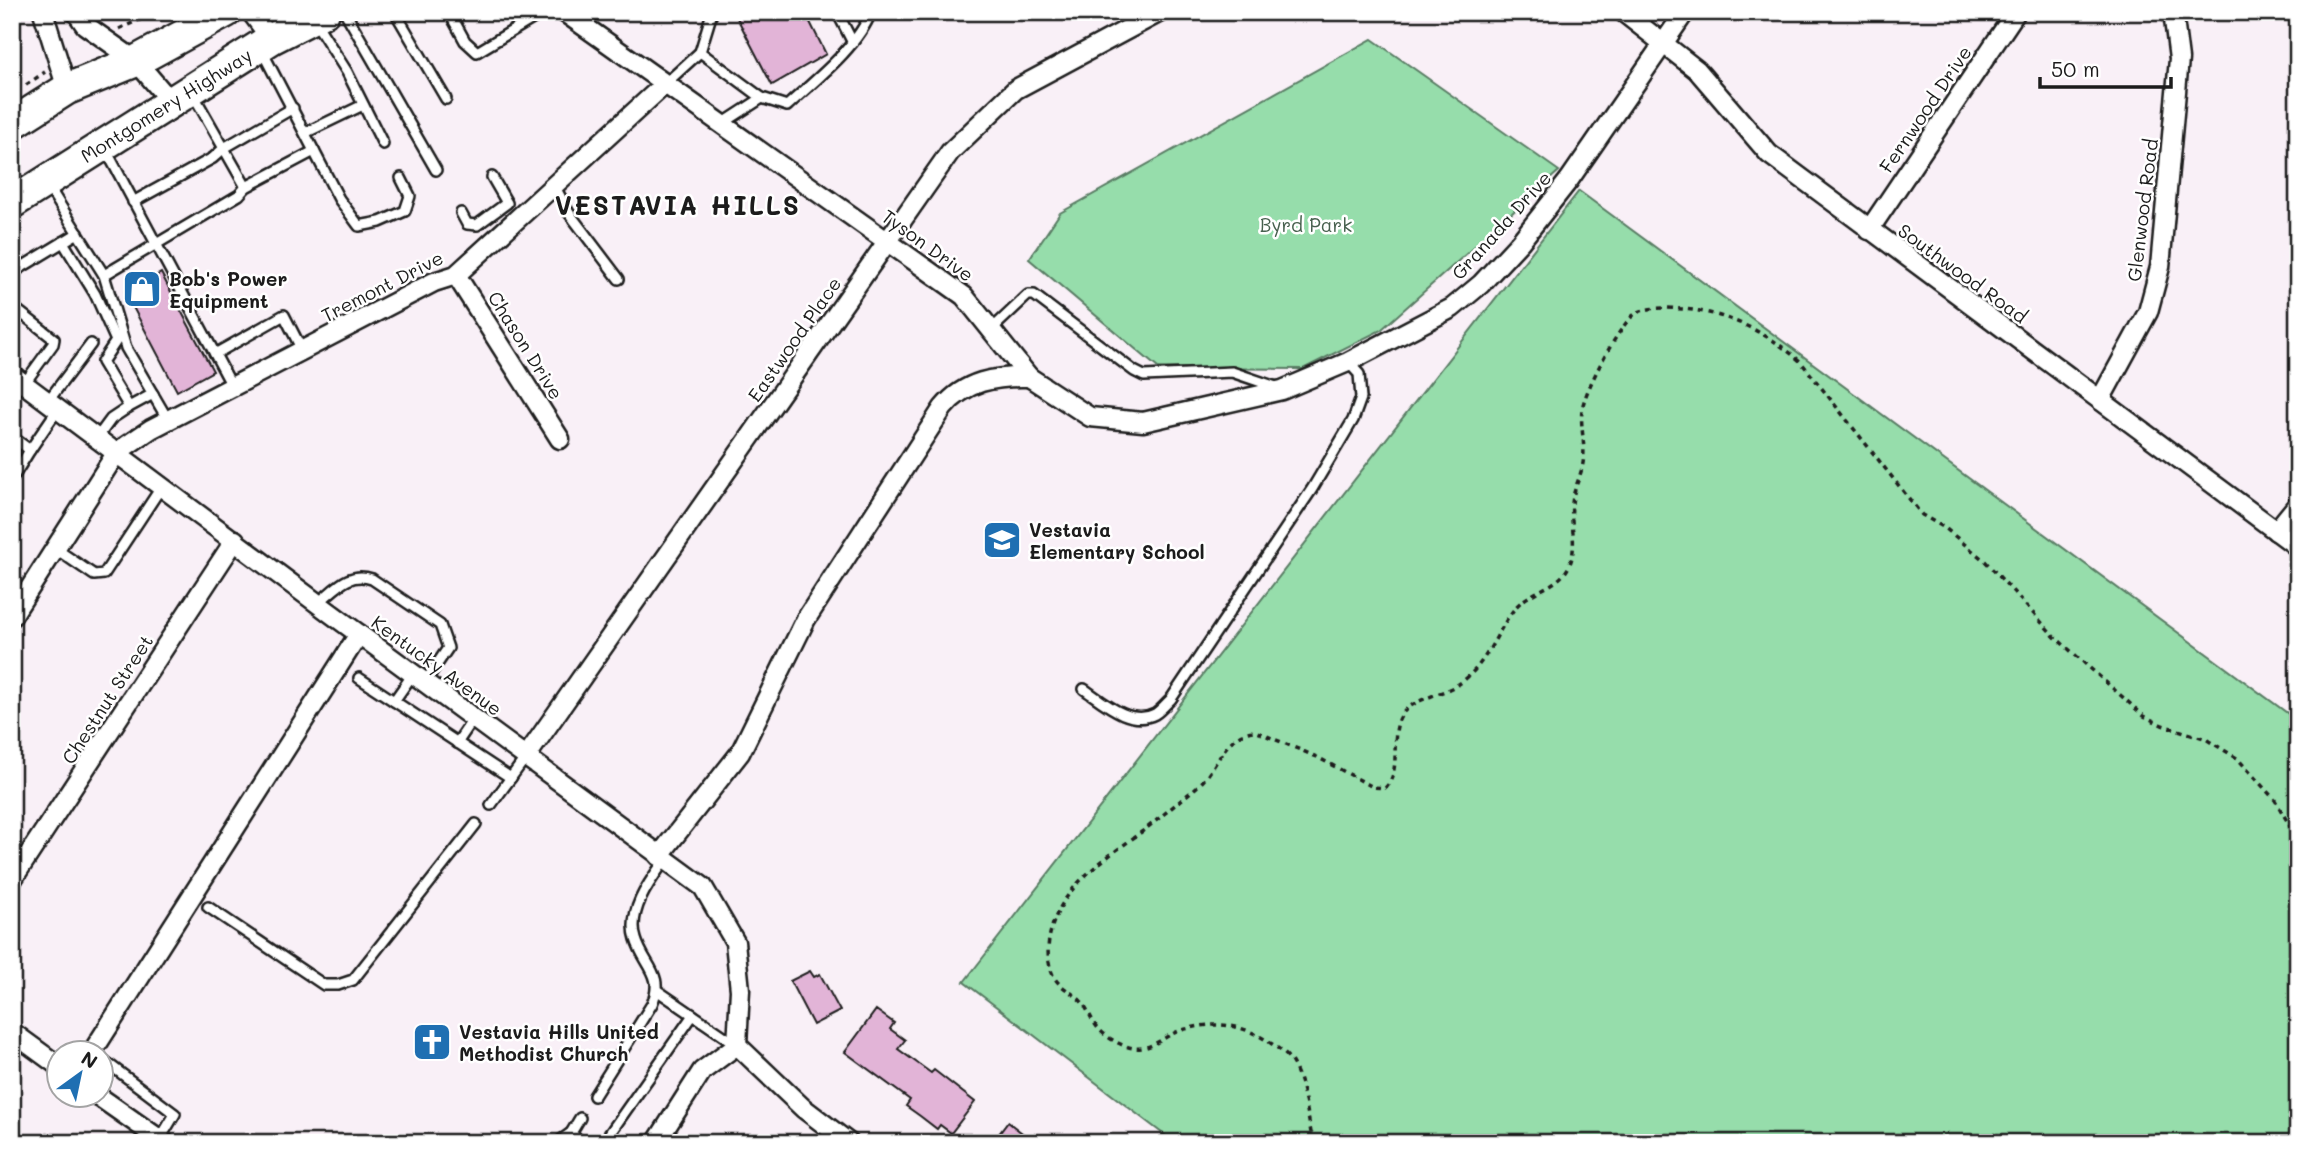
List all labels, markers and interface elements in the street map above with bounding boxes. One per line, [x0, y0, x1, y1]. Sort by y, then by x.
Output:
street label: Fernwood Drive [1873, 41, 1977, 177]
street label: Montgomery Highway [76, 42, 256, 168]
scale bar [2040, 46, 2172, 90]
text: 50 m [2051, 55, 2100, 82]
street label: Glenwood Road [2121, 137, 2163, 283]
street label: Granada Drive [1446, 165, 1556, 285]
district label: VESTAVIA HILLS [555, 188, 801, 222]
street label: Tyson Drive [877, 203, 979, 287]
park label: Byrd Park [1260, 212, 1352, 237]
street label: Southwood Road [1893, 218, 2033, 328]
street label: Tremont Drive [317, 245, 447, 327]
place label: Bob's Power Equipment [169, 266, 287, 313]
shop icon: Bob's Power Equipment [121, 268, 163, 310]
street label: Eastwood Place [742, 272, 846, 406]
street label: Chason Drive [483, 286, 569, 404]
place label: Vestavia Elementary School [1029, 517, 1205, 564]
school or university icon: Vestavia Elementary School [981, 519, 1023, 561]
street label: Kentucky Avenue [367, 609, 507, 721]
street label: Chestnut Street [56, 630, 158, 768]
place label: Vestavia Hills United Methodist Church [459, 1019, 659, 1066]
church icon: Vestavia Hills United Methodist Church [411, 1021, 453, 1063]
north arrow [46, 1040, 116, 1110]
text: N [77, 1045, 102, 1074]

